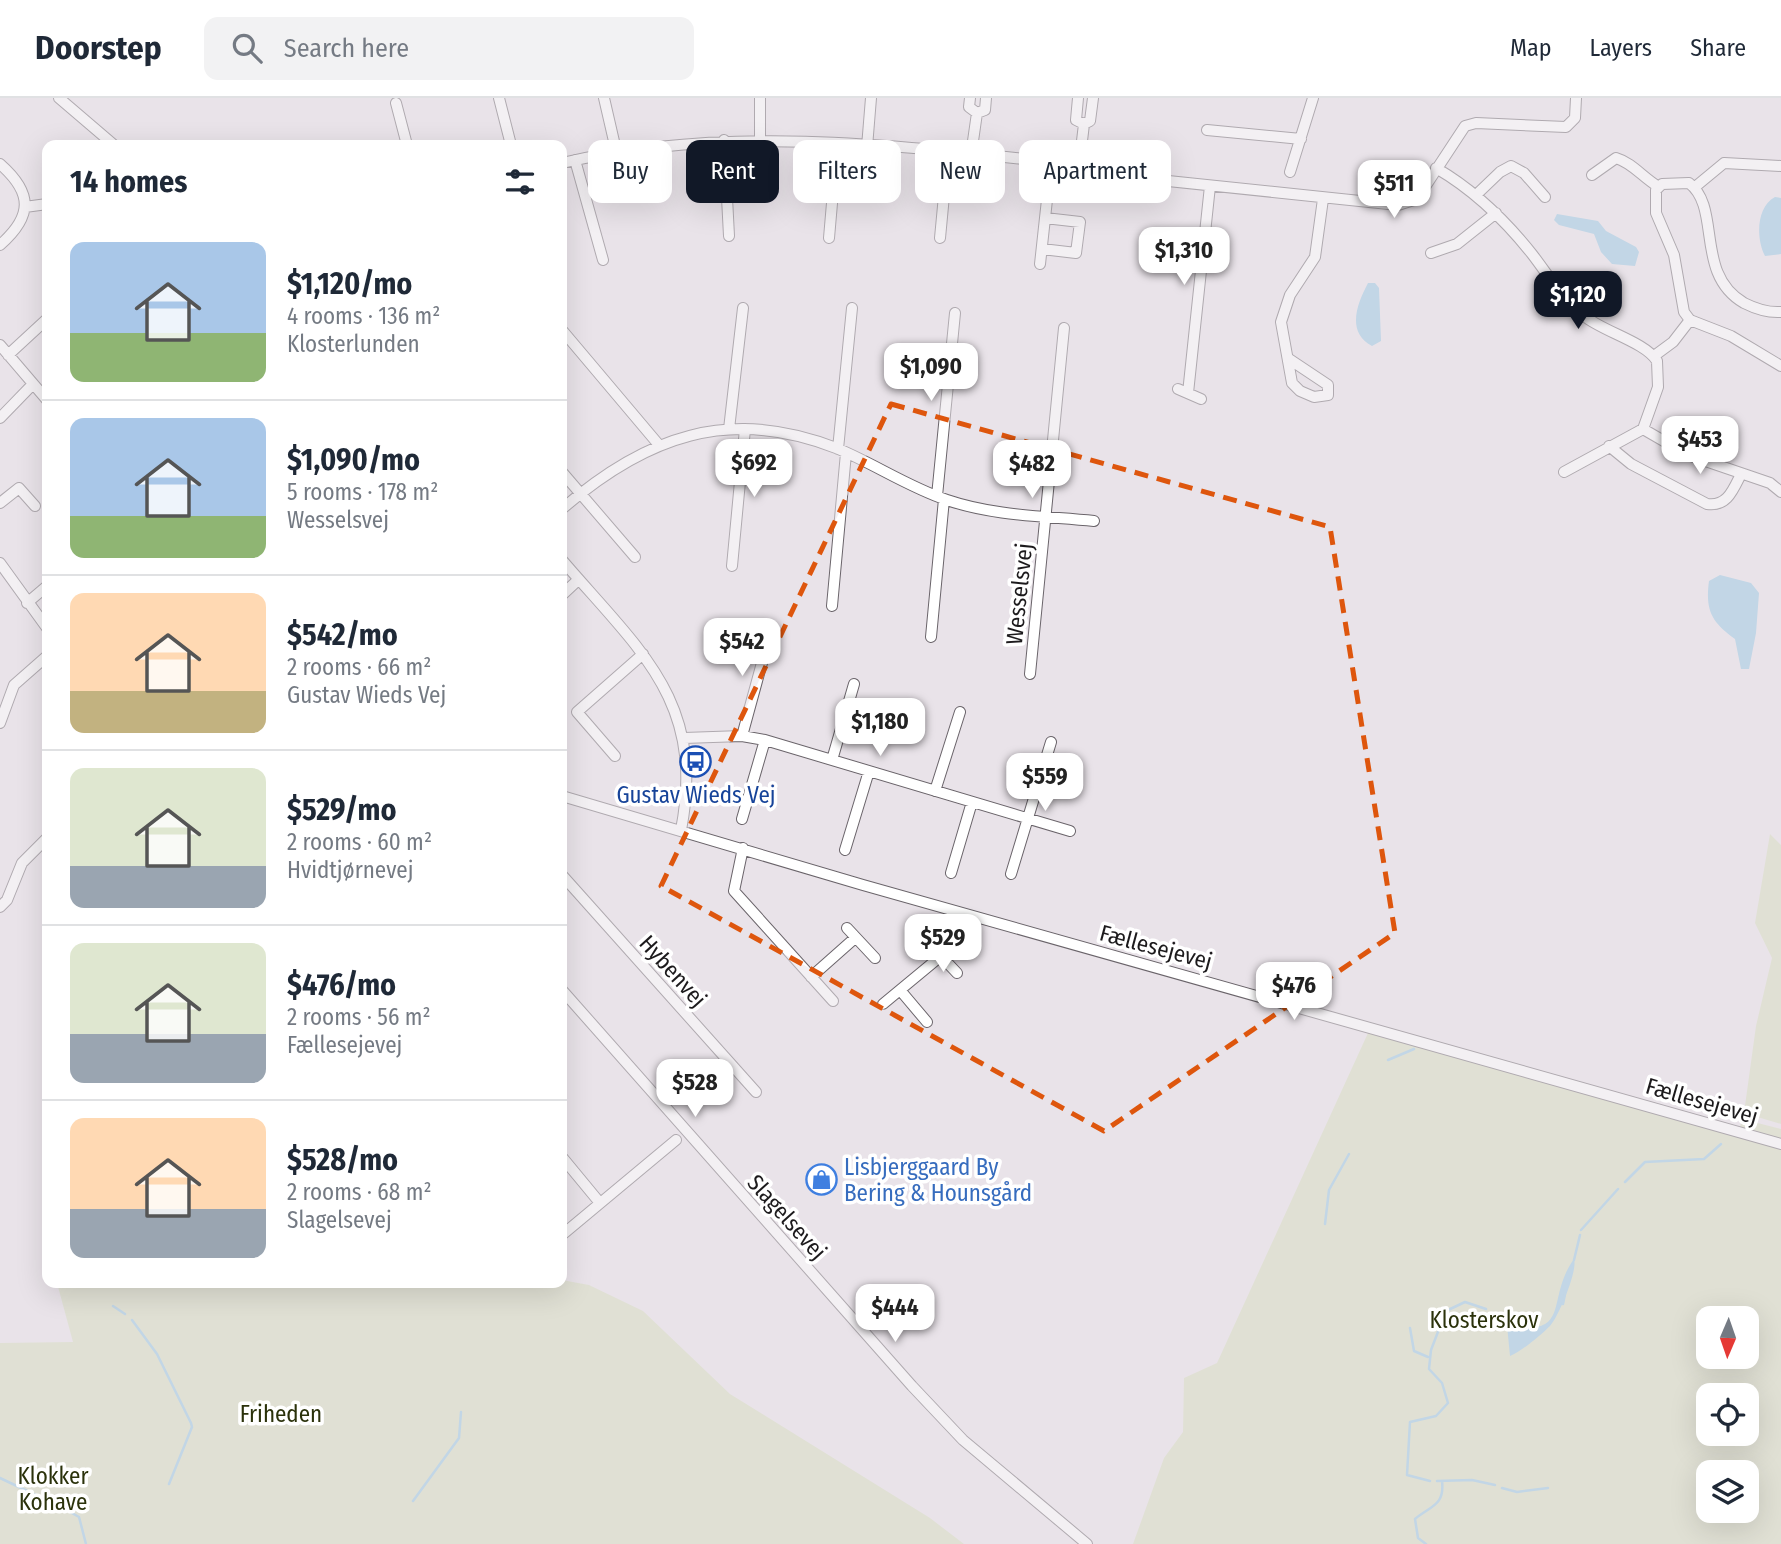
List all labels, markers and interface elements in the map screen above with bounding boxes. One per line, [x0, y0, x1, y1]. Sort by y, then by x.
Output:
search box [204, 17, 694, 80]
text: Doorstep [35, 28, 162, 68]
icon: search [228, 29, 266, 67]
text: Search here [284, 33, 409, 64]
text: Map [1510, 34, 1552, 62]
text: Layers [1590, 34, 1652, 62]
text: Share [1690, 34, 1746, 62]
chip: Buy [588, 140, 672, 203]
chip: Rent [686, 140, 779, 203]
chip: Filters [793, 140, 901, 203]
chip: New [915, 140, 1005, 203]
chip: Apartment [1019, 140, 1171, 203]
pin: $511 [1353, 160, 1435, 220]
icon: filters [501, 163, 539, 201]
text: 14 homes [70, 164, 187, 200]
text: $511 [1374, 169, 1414, 197]
pin: $1,310 [1127, 228, 1241, 287]
text: $1,310 [1155, 236, 1213, 264]
text: $1,120/mo [287, 266, 412, 302]
icon: home [126, 270, 210, 354]
pin: $1,120 [1521, 272, 1635, 331]
text: $1,120 [1550, 280, 1606, 308]
text: 4 rooms · 136 m² [287, 302, 440, 330]
text: Klosterlunden [287, 330, 420, 358]
pin: $1,090 [874, 344, 988, 403]
text: $1,090 [900, 352, 962, 380]
pin: $453 [1659, 416, 1741, 476]
text: $453 [1677, 425, 1723, 453]
pin: $692 [713, 440, 795, 499]
pin: $482 [991, 440, 1073, 500]
text: $1,090/mo [287, 442, 420, 478]
icon: home [126, 446, 210, 530]
text: $692 [731, 448, 777, 476]
text: $482 [1009, 449, 1055, 477]
text: 5 rooms · 178 m² [287, 478, 438, 506]
text: Wesselsvej [287, 506, 389, 534]
street label: Wesselsvej [1000, 542, 1038, 646]
text: $542/mo [287, 617, 398, 653]
pin: $542 [701, 618, 783, 678]
icon: home [126, 621, 210, 705]
text: $542 [720, 627, 764, 655]
text: 2 rooms · 66 m² [287, 653, 431, 681]
text: Gustav Wieds Vej [287, 681, 446, 709]
pin: $1,180 [823, 698, 937, 758]
text: $1,180 [851, 707, 909, 735]
bus stop icon: Gustav Wieds Vej [679, 744, 713, 778]
pin: $559 [1004, 754, 1086, 813]
text: $559 [1022, 762, 1068, 790]
place label: Gustav Wieds Vej [616, 781, 776, 809]
text: $529/mo [287, 792, 396, 828]
icon: home [126, 796, 210, 880]
text: 2 rooms · 60 m² [287, 828, 432, 856]
text: Hvidtjørnevej [287, 856, 413, 884]
pin: $529 [902, 914, 984, 974]
street label: Fællesejevej [1097, 919, 1215, 975]
text: $529 [921, 923, 965, 951]
street label: Hybenvej [633, 929, 713, 1013]
pin: $476 [1253, 962, 1335, 1022]
text: $476/mo [287, 967, 396, 1003]
icon: home [126, 971, 210, 1055]
text: $476 [1272, 971, 1316, 999]
text: 2 rooms · 56 m² [287, 1003, 431, 1031]
text: Fællesejevej [287, 1031, 402, 1059]
pin: $528 [654, 1060, 736, 1119]
text: $528 [672, 1068, 718, 1096]
street label: Fællesejevej [1643, 1072, 1761, 1130]
text: $528/mo [287, 1142, 398, 1178]
icon: home [126, 1146, 210, 1230]
place label: Lisbjerggaard By Bering & Hounsgård [844, 1153, 1032, 1207]
shop icon: Lisbjerggaard By Bering & Hounsgård [804, 1163, 838, 1197]
street label: Slagelsevej [742, 1169, 832, 1265]
text: 2 rooms · 68 m² [287, 1178, 432, 1206]
text: Slagelsevej [287, 1206, 392, 1234]
pin: $444 [854, 1284, 936, 1344]
text: $444 [872, 1293, 918, 1321]
park label: Klosterskov [1430, 1306, 1539, 1334]
north arrow [1696, 1306, 1759, 1368]
map controls [1696, 1306, 1759, 1523]
button: locate [1696, 1383, 1759, 1446]
park label: Friheden [240, 1400, 322, 1428]
button: layers [1696, 1460, 1759, 1523]
park label: Klokker Kohave [18, 1462, 88, 1516]

